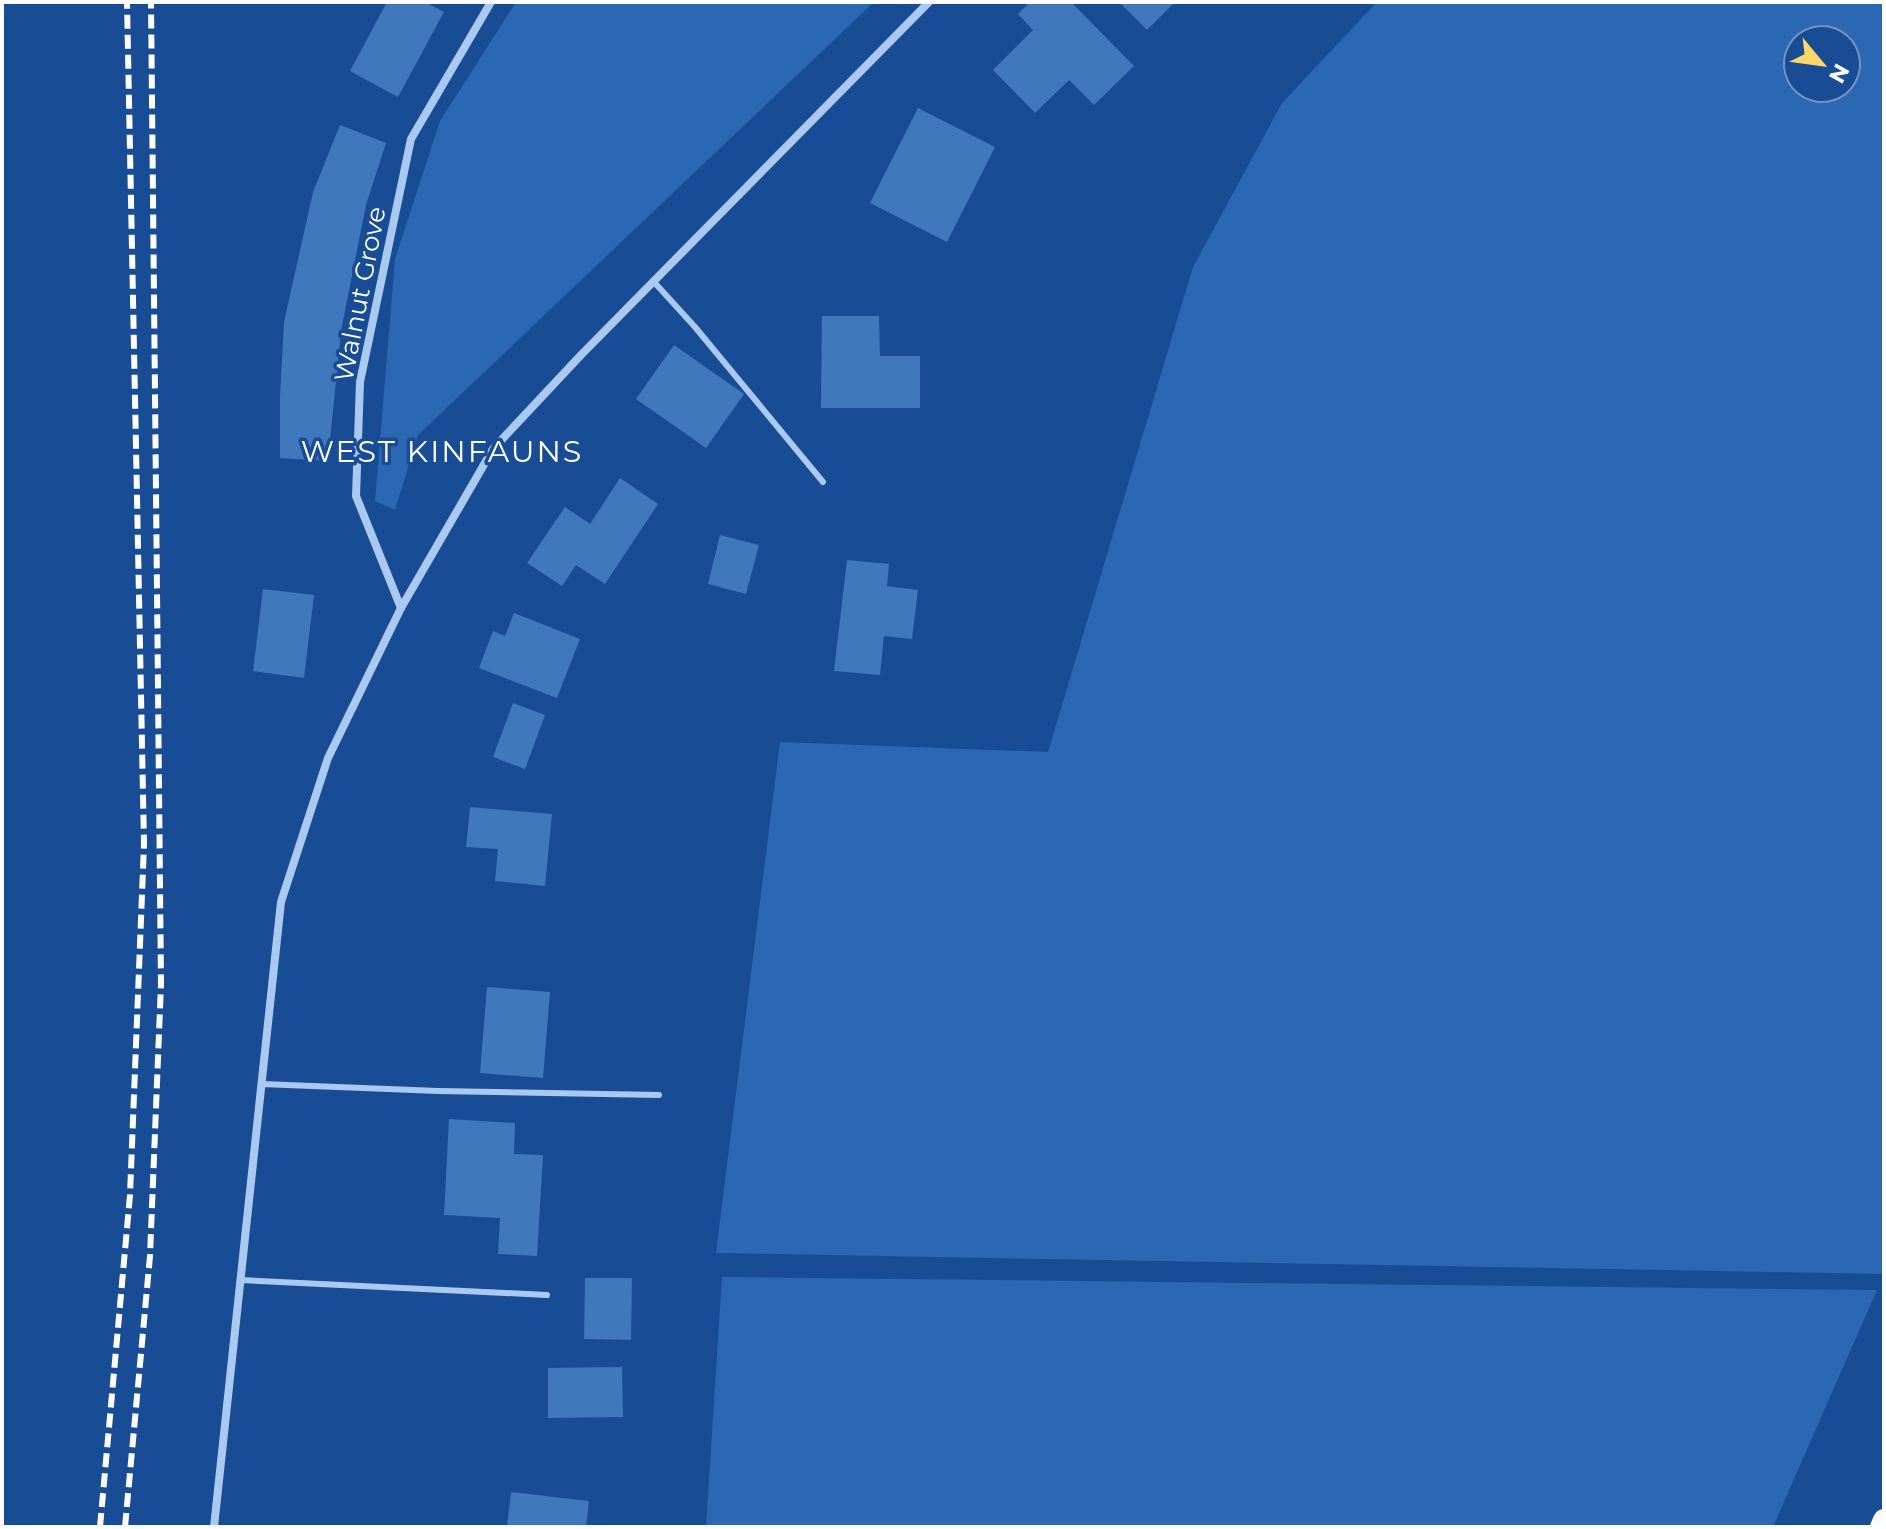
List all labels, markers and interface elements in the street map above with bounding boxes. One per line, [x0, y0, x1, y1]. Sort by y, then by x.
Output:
north arrow [1782, 24, 1862, 104]
text: N [1823, 59, 1855, 88]
street label: Walnut Grove [327, 204, 393, 384]
district label: WEST KINFAUNS [301, 433, 583, 470]

